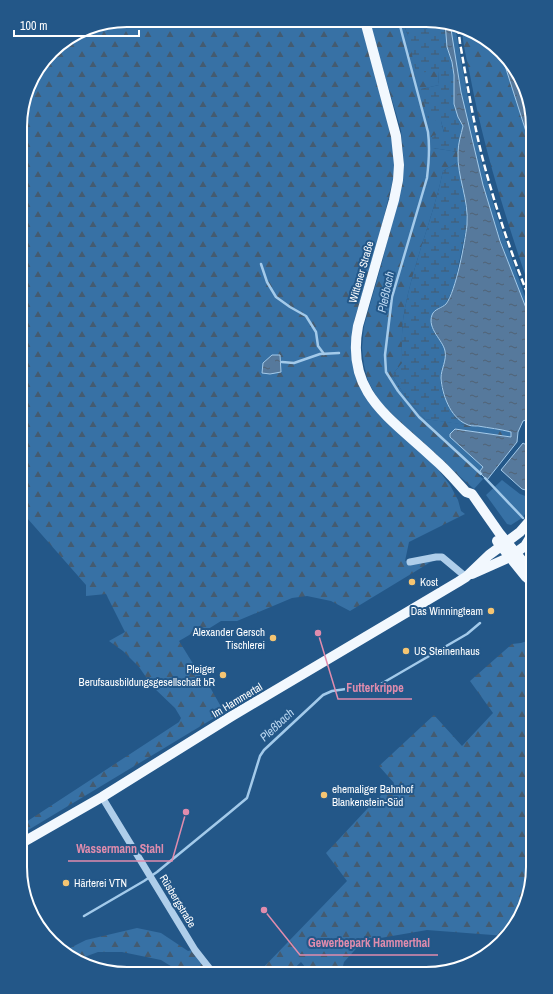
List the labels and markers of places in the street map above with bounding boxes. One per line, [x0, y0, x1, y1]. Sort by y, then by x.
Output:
place label: Kost [420, 575, 439, 589]
marker: Kost [407, 577, 417, 587]
place label: Das Winningteam [411, 604, 483, 618]
marker: Das Winningteam [486, 606, 496, 616]
place label: Alexander Gersch Tischlerei [192, 625, 265, 652]
marker: Alexander Gersch Tischlerei [268, 633, 278, 643]
place label: US Steinenhaus [414, 644, 480, 658]
marker: US Steinenhaus [401, 646, 411, 656]
place label: Pleiger Berufsausbildungsgesellschaft bR [79, 662, 215, 689]
marker: Pleiger Berufsausbildungsgesellschaft bR [218, 670, 228, 680]
callout: Futterkrippe [338, 675, 412, 699]
place label: ehemaliger Bahnhof Blankenstein-Süd [332, 782, 414, 809]
marker: ehemaliger Bahnhof Blankenstein-Süd [319, 790, 329, 800]
callout: Wassermann Stahl [68, 837, 172, 861]
place label: Härterei VTN [74, 876, 127, 890]
marker: Härterei VTN [61, 878, 71, 888]
callout: Gewerbepark Hammerthal [300, 931, 438, 955]

